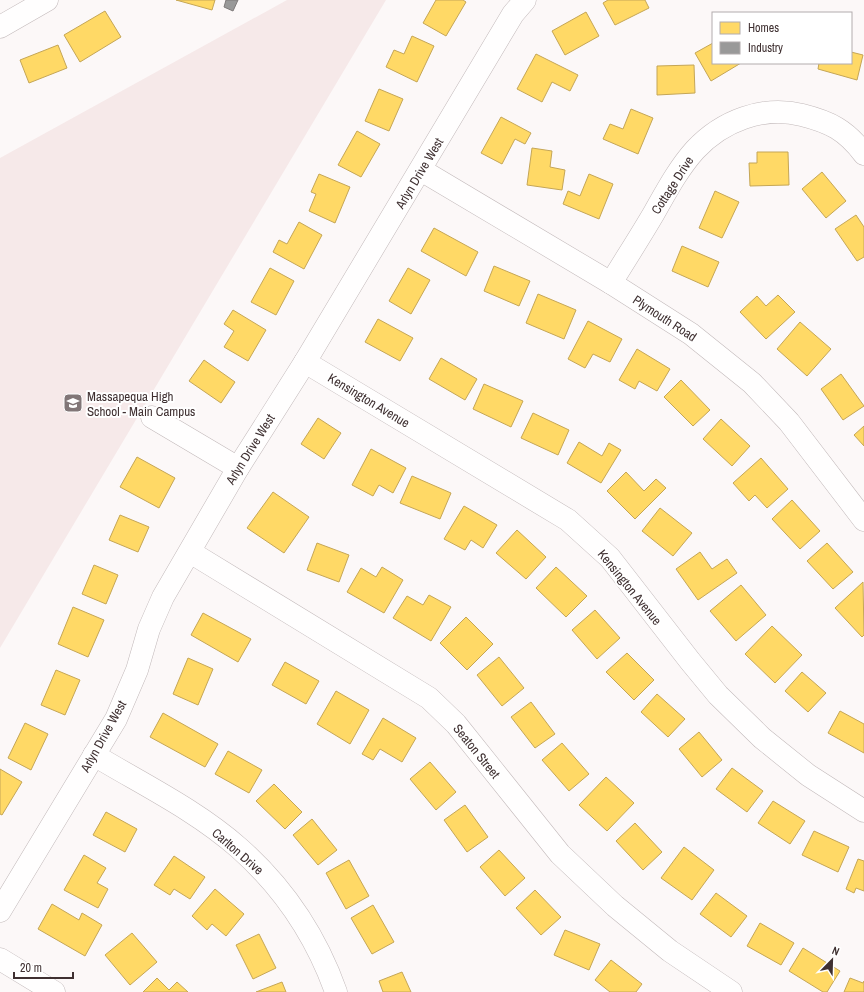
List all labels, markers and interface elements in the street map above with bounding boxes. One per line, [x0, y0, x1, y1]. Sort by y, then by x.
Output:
legend [712, 12, 852, 64]
text: Homes [748, 20, 779, 36]
text: Industry [748, 40, 783, 56]
street label: Arlyn Drive West [391, 135, 447, 213]
street label: Cottage Drive [647, 153, 697, 217]
street label: Plymouth Road [630, 291, 700, 345]
street label: Kensington Avenue [325, 369, 413, 432]
place label: Massapequa High School - Main Campus [87, 388, 195, 420]
school or university icon: Massapequa High School - Main Campus [62, 392, 84, 414]
street label: Arlyn Drive West [222, 411, 279, 488]
street label: Kensington Avenue [594, 546, 665, 629]
street label: Arlyn Drive West [76, 697, 130, 776]
street label: Seaton Street [449, 721, 504, 782]
street label: Carlton Drive [208, 824, 267, 878]
north arrow [812, 940, 852, 980]
text: N [830, 943, 842, 959]
scale bar [14, 954, 73, 980]
text: 20 m [20, 960, 42, 976]

